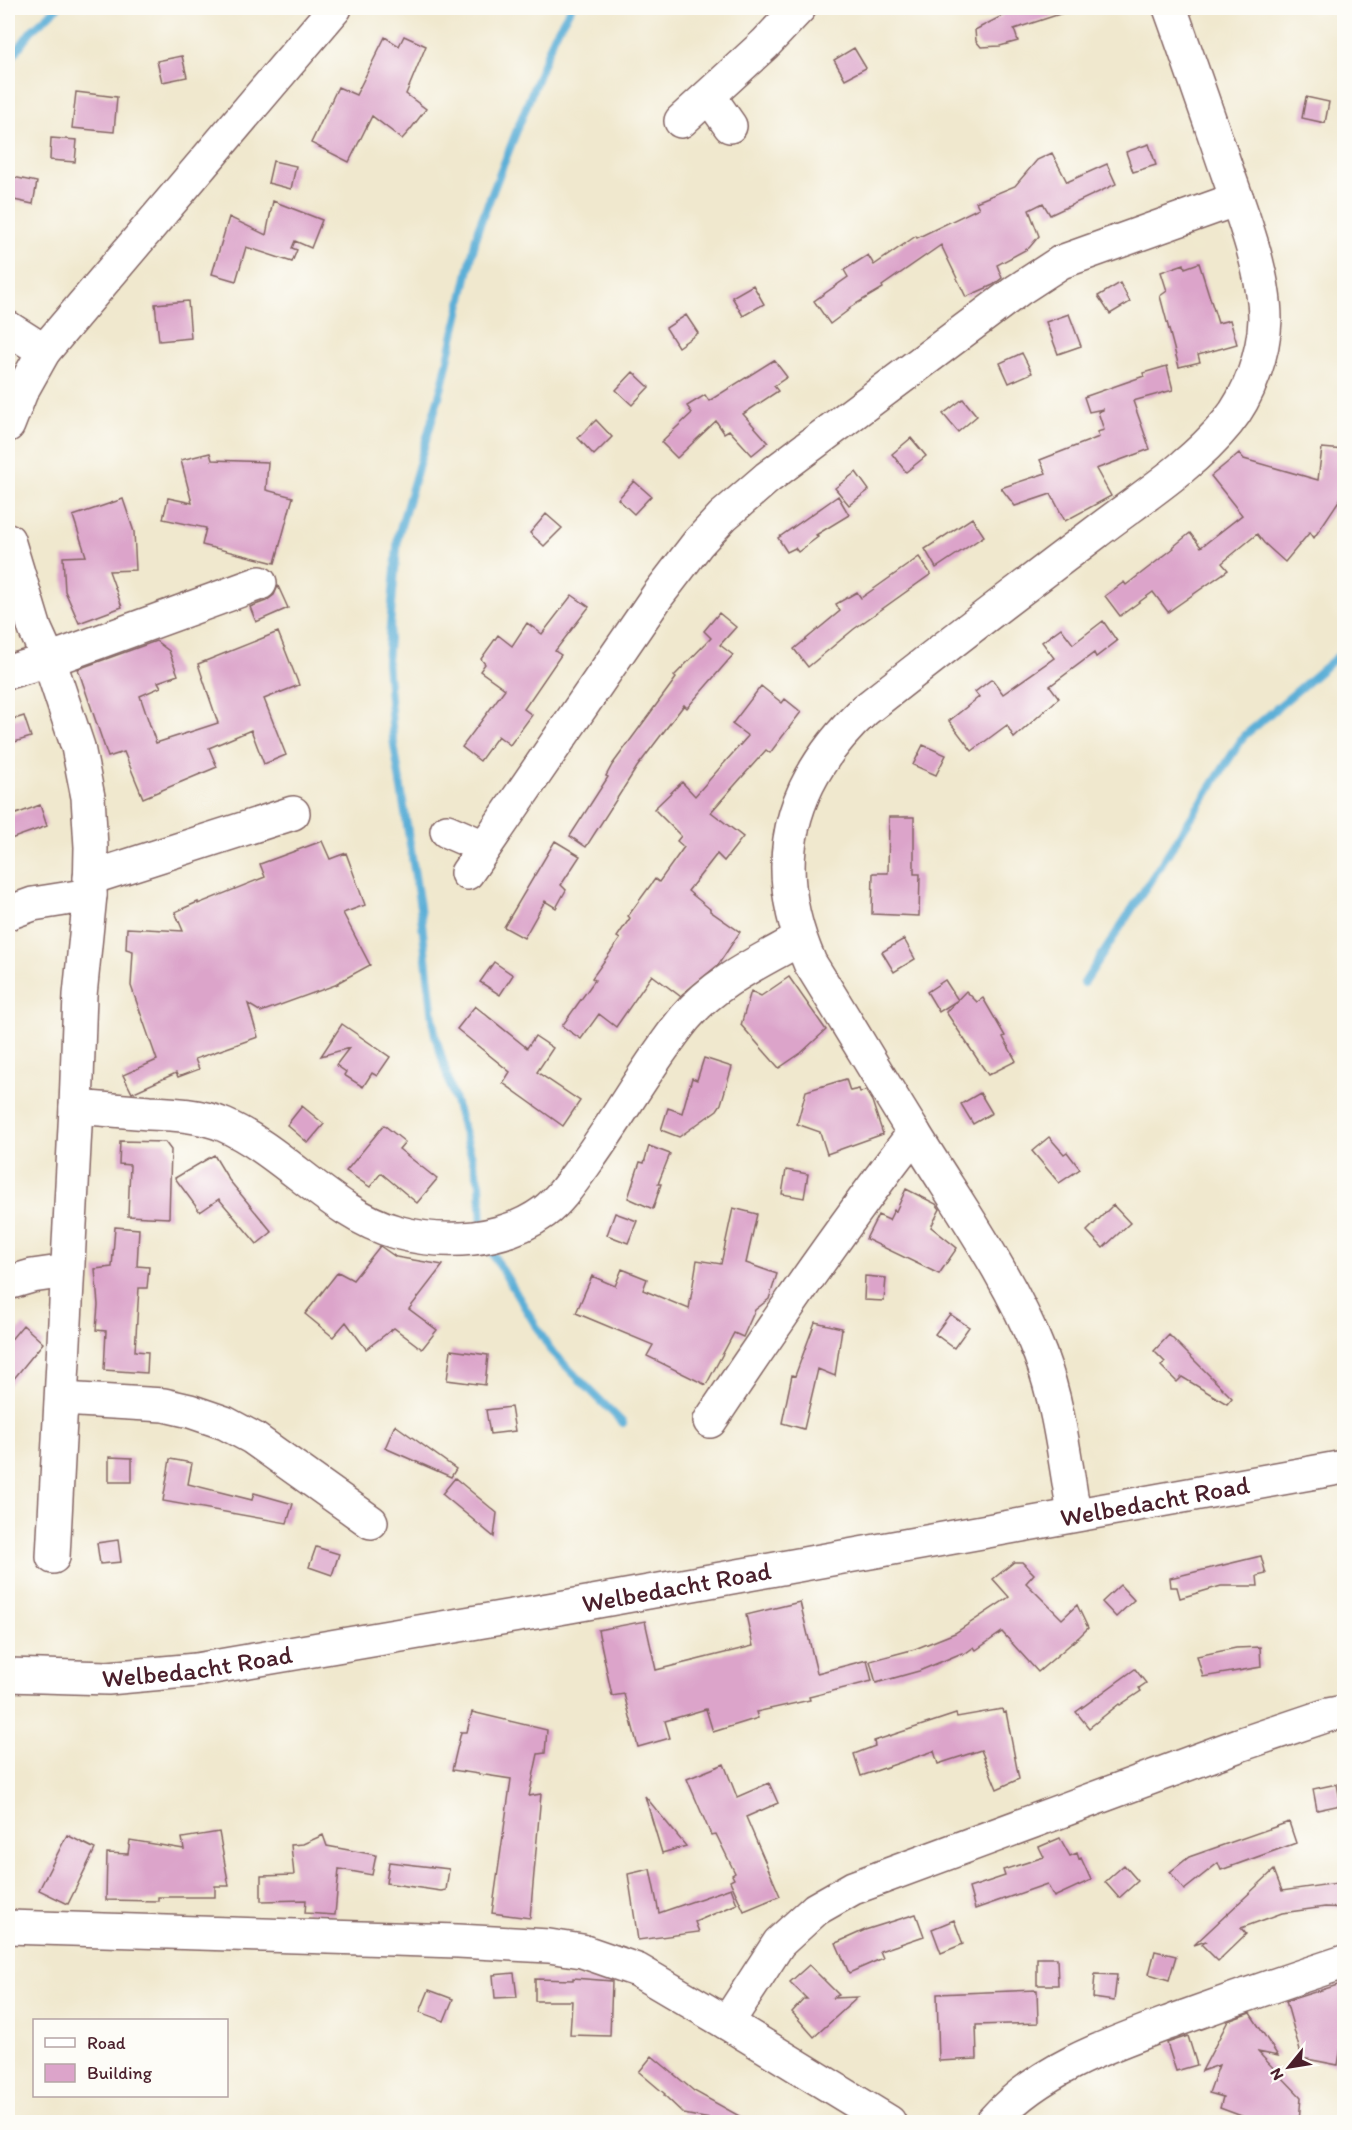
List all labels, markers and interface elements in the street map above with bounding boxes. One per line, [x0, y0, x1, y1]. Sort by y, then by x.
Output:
street label: Welbedacht Road [1058, 1468, 1253, 1534]
street label: Welbedacht Road [579, 1554, 774, 1620]
street label: Welbedacht Road [101, 1638, 295, 1694]
legend [33, 2019, 228, 2097]
text: Road [87, 2032, 126, 2054]
north arrow [1259, 2037, 1319, 2097]
text: Building [87, 2062, 153, 2084]
text: N [1266, 2065, 1287, 2084]

